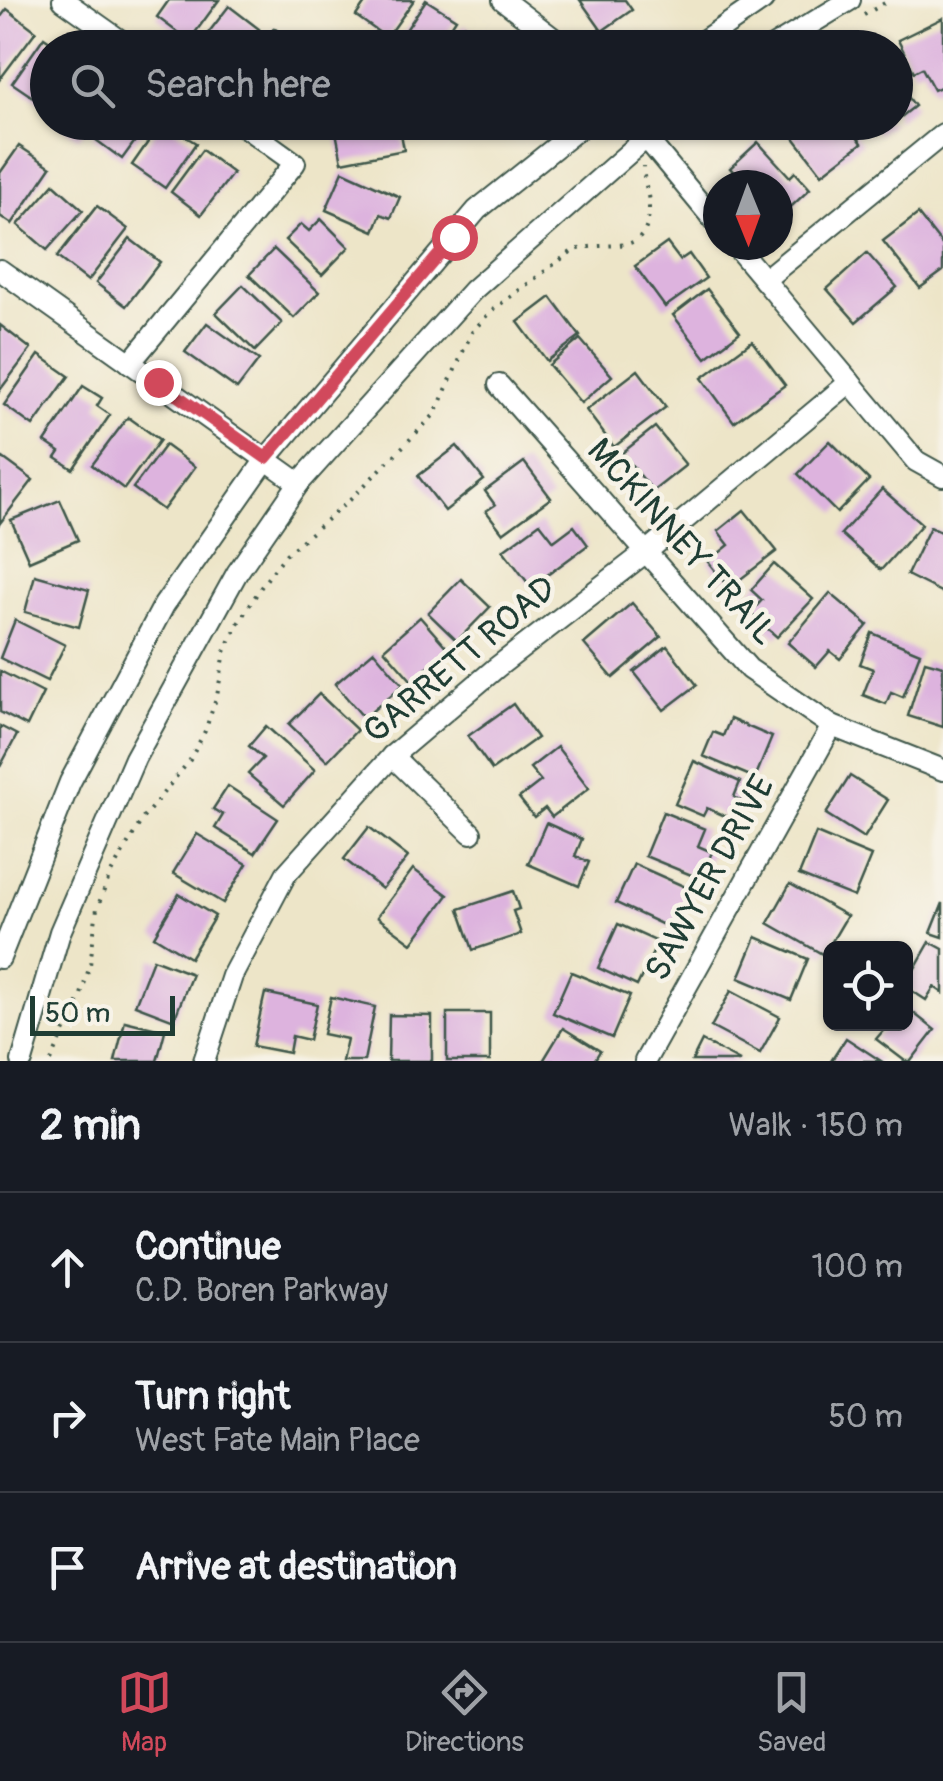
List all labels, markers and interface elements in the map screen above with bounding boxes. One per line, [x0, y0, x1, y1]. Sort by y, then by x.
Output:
search box [30, 30, 913, 140]
icon: search [65, 58, 120, 113]
text: Search here [145, 61, 331, 109]
north arrow [703, 170, 793, 260]
route start [432, 215, 478, 261]
route end [136, 360, 182, 406]
street label: MCKINNEY TRAIL [578, 429, 786, 655]
street label: GARRETT ROAD [355, 567, 565, 753]
street label: SAWYER DRIVE [635, 767, 785, 989]
map controls [823, 941, 913, 1031]
button: locate [823, 941, 913, 1031]
scale bar [30, 991, 175, 1036]
text: 50 m [45, 996, 110, 1031]
text: 2 min [40, 1100, 141, 1152]
text: Walk · 150 m [729, 1106, 903, 1146]
text: Continue [135, 1223, 281, 1271]
icon: ahead [40, 1240, 95, 1295]
text: 100 m [811, 1247, 903, 1287]
text: C.D. Boren Parkway [135, 1271, 388, 1311]
text: Turn right [135, 1373, 290, 1421]
icon: right [40, 1390, 95, 1445]
text: 50 m [828, 1397, 903, 1437]
text: West Fate Main Place [135, 1421, 420, 1461]
icon: arrive [40, 1540, 95, 1595]
text: Arrive at destination [135, 1543, 457, 1591]
tab: Map [117, 1665, 172, 1760]
tab: Directions [405, 1665, 524, 1760]
tab: Saved [757, 1665, 826, 1760]

